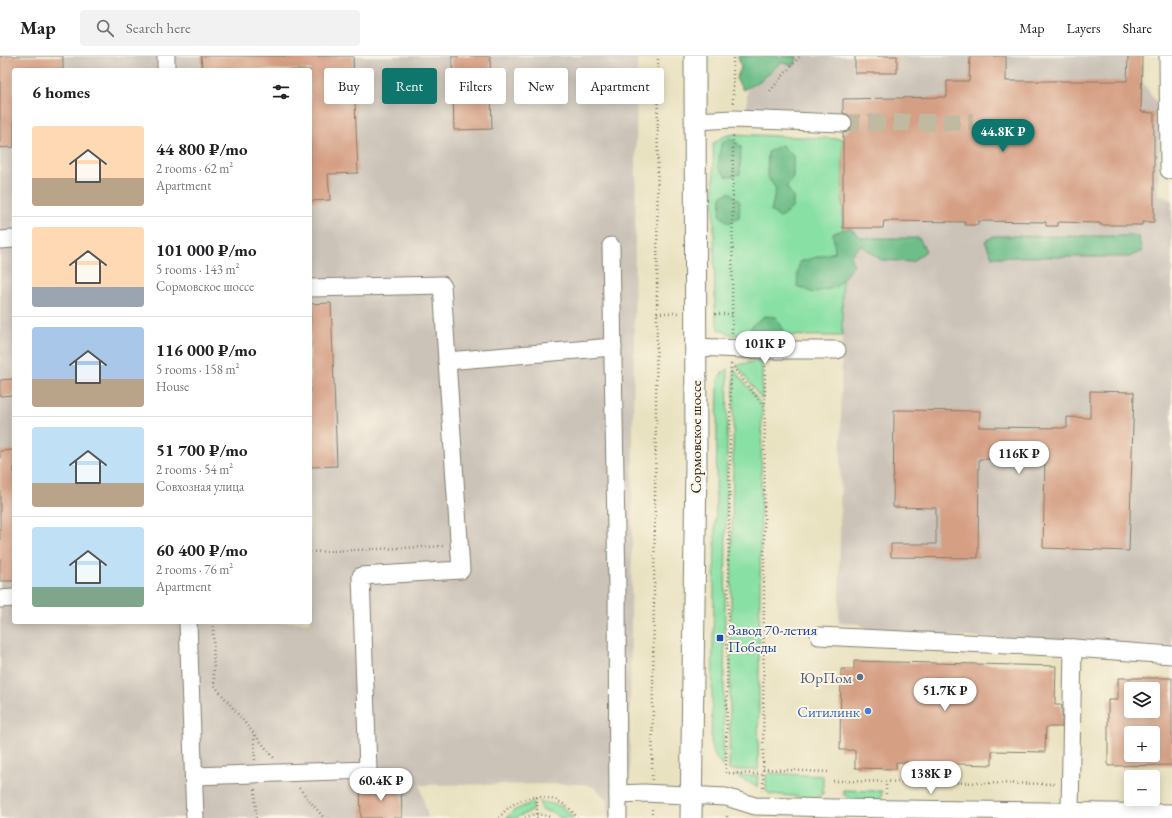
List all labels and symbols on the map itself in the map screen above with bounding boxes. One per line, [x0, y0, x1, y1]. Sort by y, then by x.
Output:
pin: 44.8K ₽ [966, 119, 1040, 153]
pin: 101K ₽ [732, 331, 798, 365]
street label: Сормовское шоссе [686, 380, 705, 494]
pin: 116K ₽ [986, 441, 1052, 475]
place label: Завод 70-летия Победы [728, 620, 818, 656]
marker: Завод 70-летия Победы [715, 633, 725, 643]
place label: ЮрПом [800, 668, 853, 687]
marker: ЮрПом [855, 672, 865, 682]
pin: 51.7K ₽ [908, 678, 982, 712]
place label: Ситилинк [797, 702, 860, 721]
marker: Ситилинк [863, 706, 873, 716]
pin: 138K ₽ [898, 761, 964, 795]
pin: 60.4K ₽ [344, 768, 418, 802]

